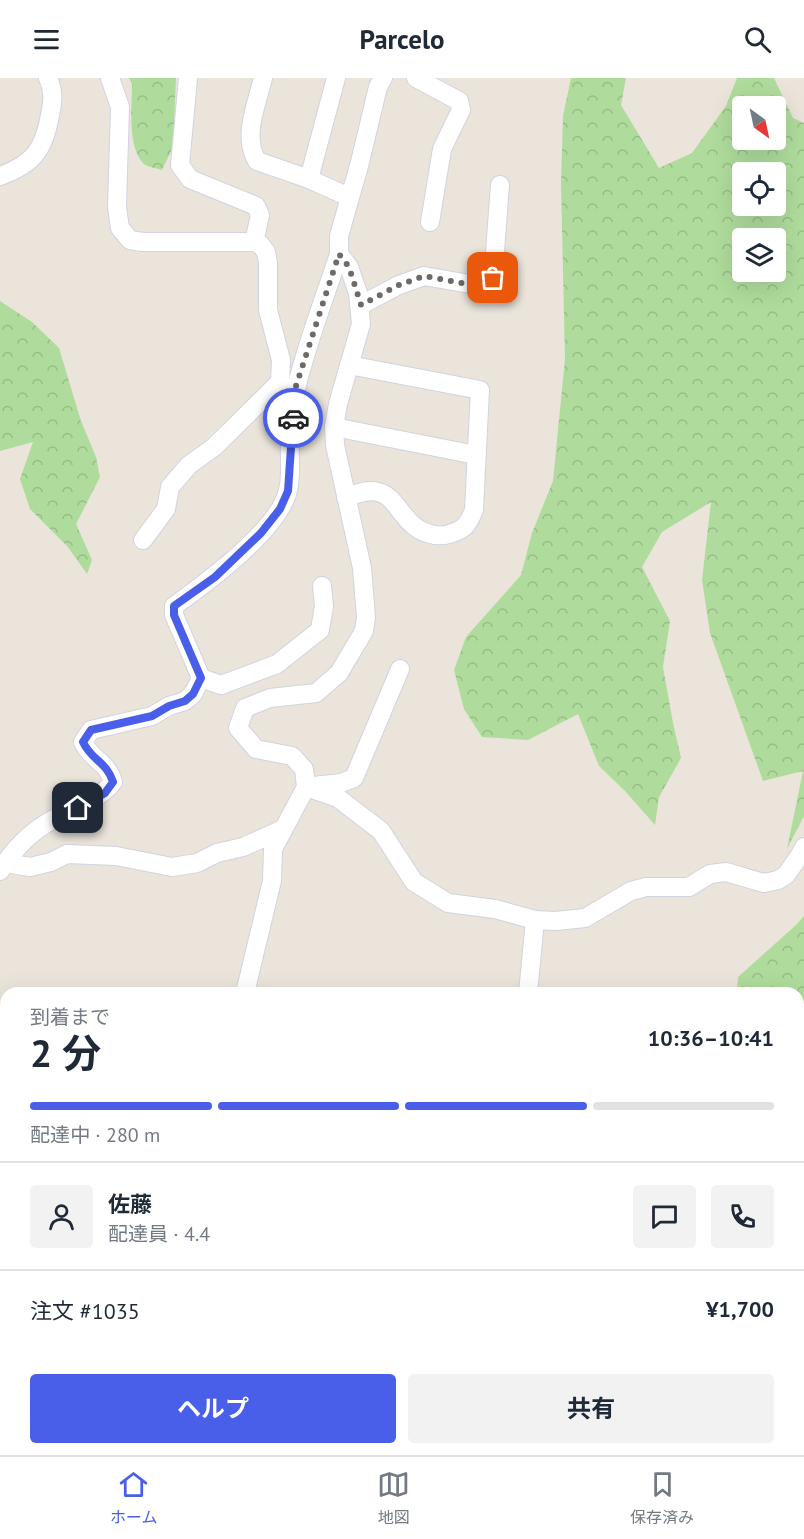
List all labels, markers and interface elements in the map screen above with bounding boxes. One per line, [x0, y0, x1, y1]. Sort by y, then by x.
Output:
text: Parcelo [360, 22, 444, 56]
icon: menu [30, 23, 63, 56]
icon: search [741, 23, 774, 56]
north arrow [732, 96, 786, 150]
map controls [732, 96, 786, 282]
button: locate [732, 162, 786, 216]
button: layers [732, 228, 786, 282]
pin [467, 252, 518, 303]
icon: bag [476, 261, 509, 294]
courier [263, 388, 323, 448]
icon: car [277, 402, 310, 435]
pin [52, 782, 103, 833]
icon: home [61, 791, 94, 824]
text: 到着まで [30, 1004, 110, 1030]
text: 10:36–10:41 [648, 1024, 774, 1052]
text: 2 分 [30, 1027, 101, 1078]
text: 配達中 · 280 m [30, 1122, 160, 1148]
button: person [30, 1185, 93, 1248]
button: chat [633, 1185, 696, 1248]
button: phone [711, 1185, 774, 1248]
text: 佐藤 [108, 1190, 152, 1218]
text: 配達員 · 4.4 [108, 1221, 210, 1247]
text: ¥1,700 [706, 1295, 774, 1323]
text: 注文 #1035 [30, 1297, 140, 1325]
button: ヘルプ [30, 1374, 396, 1443]
button: 共有 [408, 1374, 774, 1443]
tab: ホーム [110, 1468, 157, 1528]
tab: 地図 [377, 1468, 410, 1528]
tab: 保存済み [630, 1468, 694, 1528]

